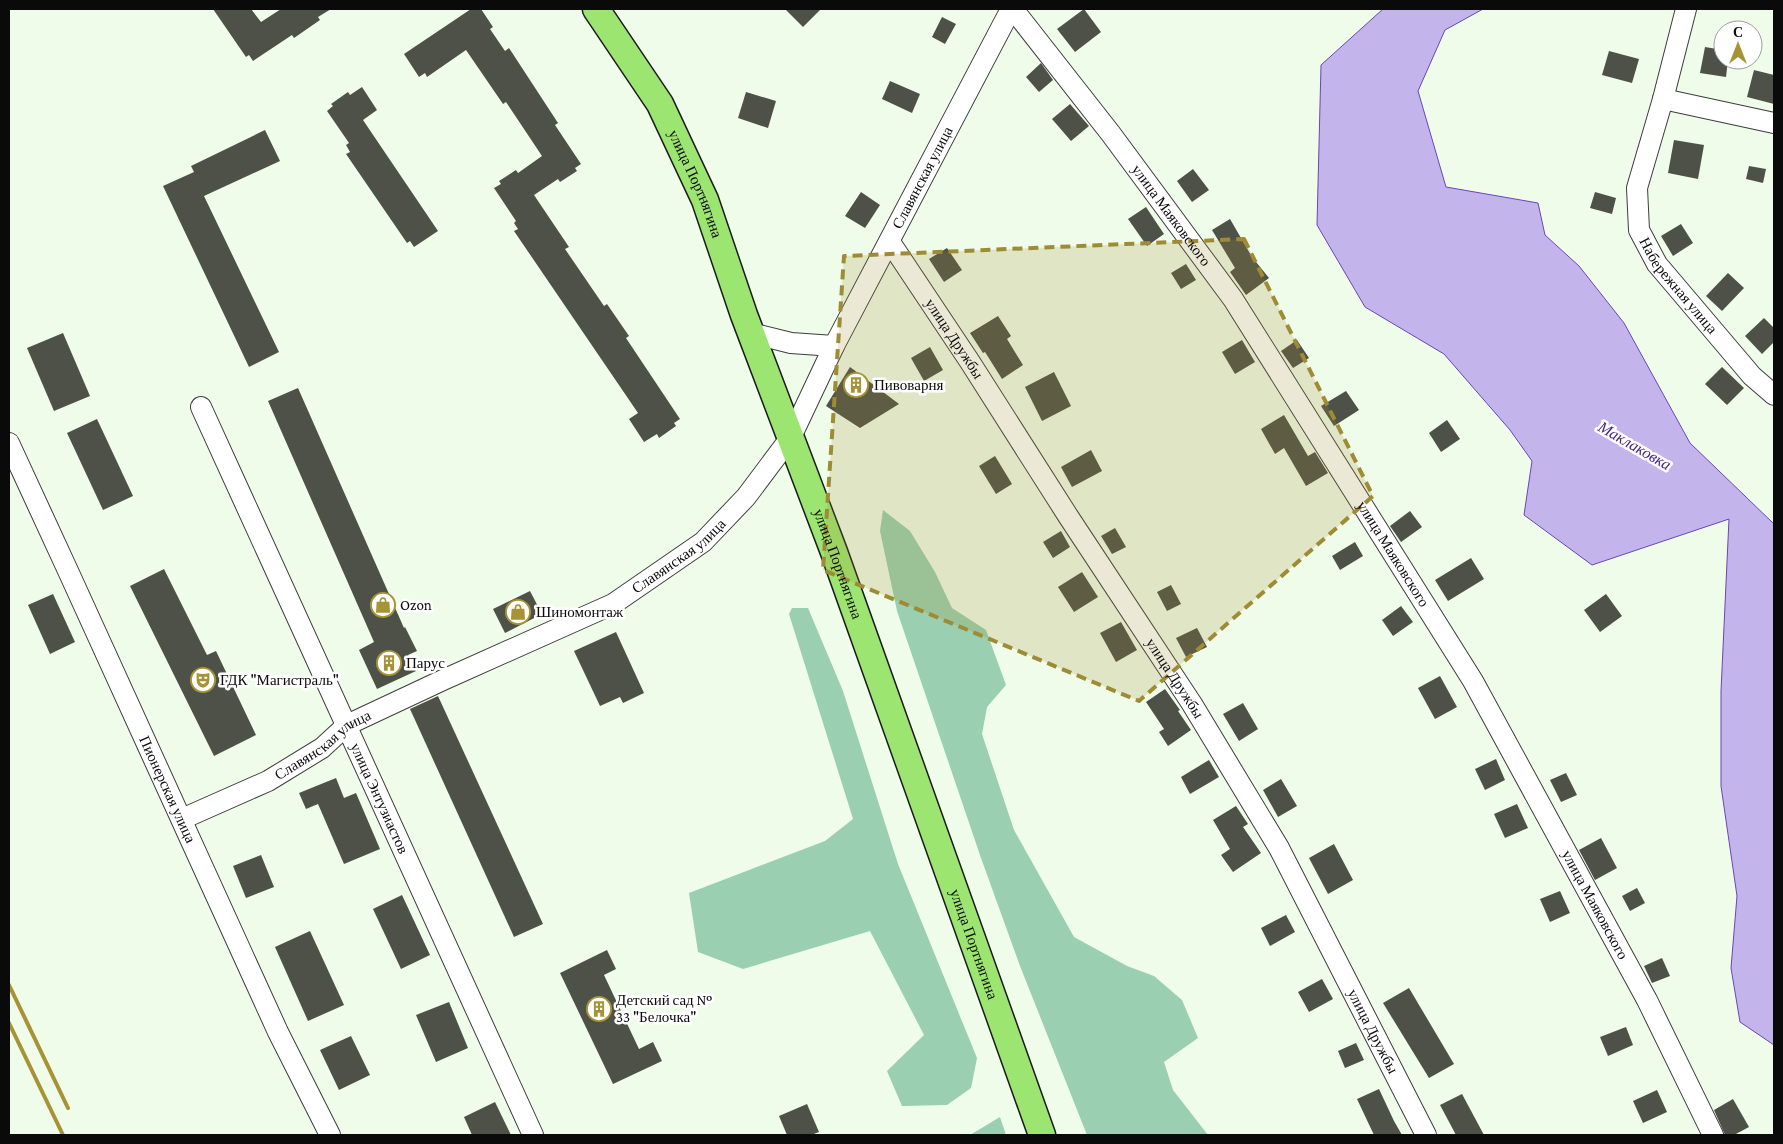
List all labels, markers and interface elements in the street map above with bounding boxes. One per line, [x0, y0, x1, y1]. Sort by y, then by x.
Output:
north arrow [1713, 20, 1763, 70]
text: С [1733, 24, 1743, 40]
street label: Славянская улица [889, 123, 956, 231]
street label: улица Портнягина [665, 127, 725, 240]
street label: улица Маяковского [1128, 162, 1214, 269]
street label: Набережная улица [1636, 235, 1721, 337]
street label: улица Дружбы [922, 296, 986, 382]
building icon: Пивоварня [843, 372, 869, 398]
place label: Пивоварня [874, 377, 943, 393]
water label: Маклаковка [1595, 417, 1674, 473]
street label: улица Маяковского [1354, 498, 1432, 610]
street label: улица Портнягина [810, 507, 865, 621]
street label: Славянская улица [629, 515, 729, 596]
shop icon: Ozon [370, 592, 396, 618]
place label: Ozon [400, 597, 432, 613]
shop icon: Шиномонтаж [505, 599, 531, 625]
place label: Шиномонтаж [536, 604, 624, 620]
street label: улица Дружбы [1143, 635, 1207, 721]
building icon: Парус [376, 650, 402, 676]
place label: Парус [406, 655, 445, 671]
theatre icon: ГДК "Магистраль" [190, 667, 216, 693]
place label: ГДК "Магистраль" [220, 672, 339, 688]
street label: Славянская улица [272, 707, 374, 783]
street label: Пионерская улица [136, 733, 199, 846]
street label: улица Энтузиастов [347, 740, 412, 856]
street label: улица Маяковского [1559, 847, 1631, 962]
street label: улица Портнягина [947, 887, 1001, 1002]
street label: улица Дружбы [1345, 986, 1401, 1076]
place label: Детский сад № 33 "Белочка" [616, 992, 713, 1025]
building icon: Детский сад № 33 "Белочка" [586, 996, 612, 1022]

